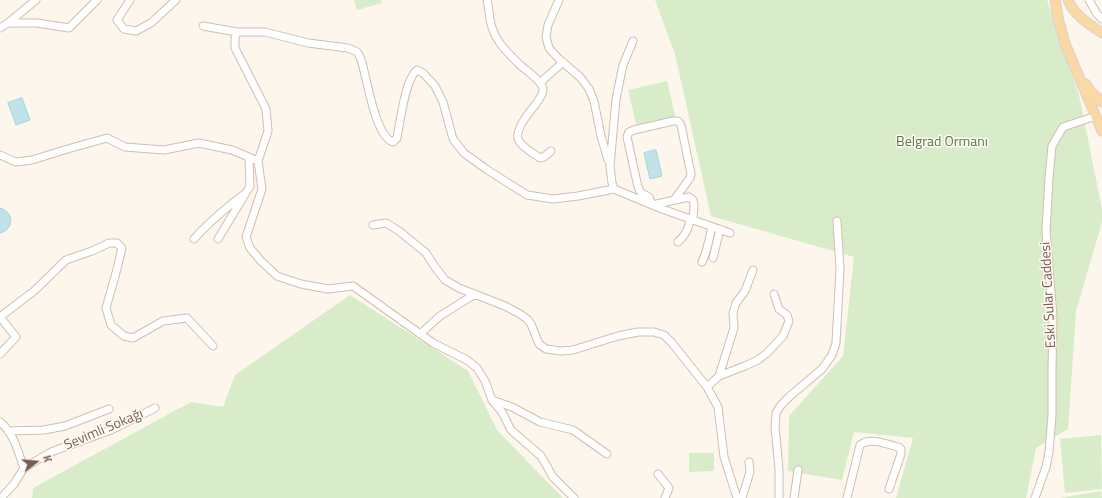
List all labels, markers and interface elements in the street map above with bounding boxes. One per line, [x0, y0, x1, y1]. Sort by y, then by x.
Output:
park label: Belgrad Ormanı [896, 135, 988, 151]
street label: Eski Sular Caddesi [1038, 241, 1060, 349]
street label: Sevimli Sokağı [62, 406, 146, 454]
north arrow [16, 442, 56, 482]
text: K [39, 453, 56, 464]

